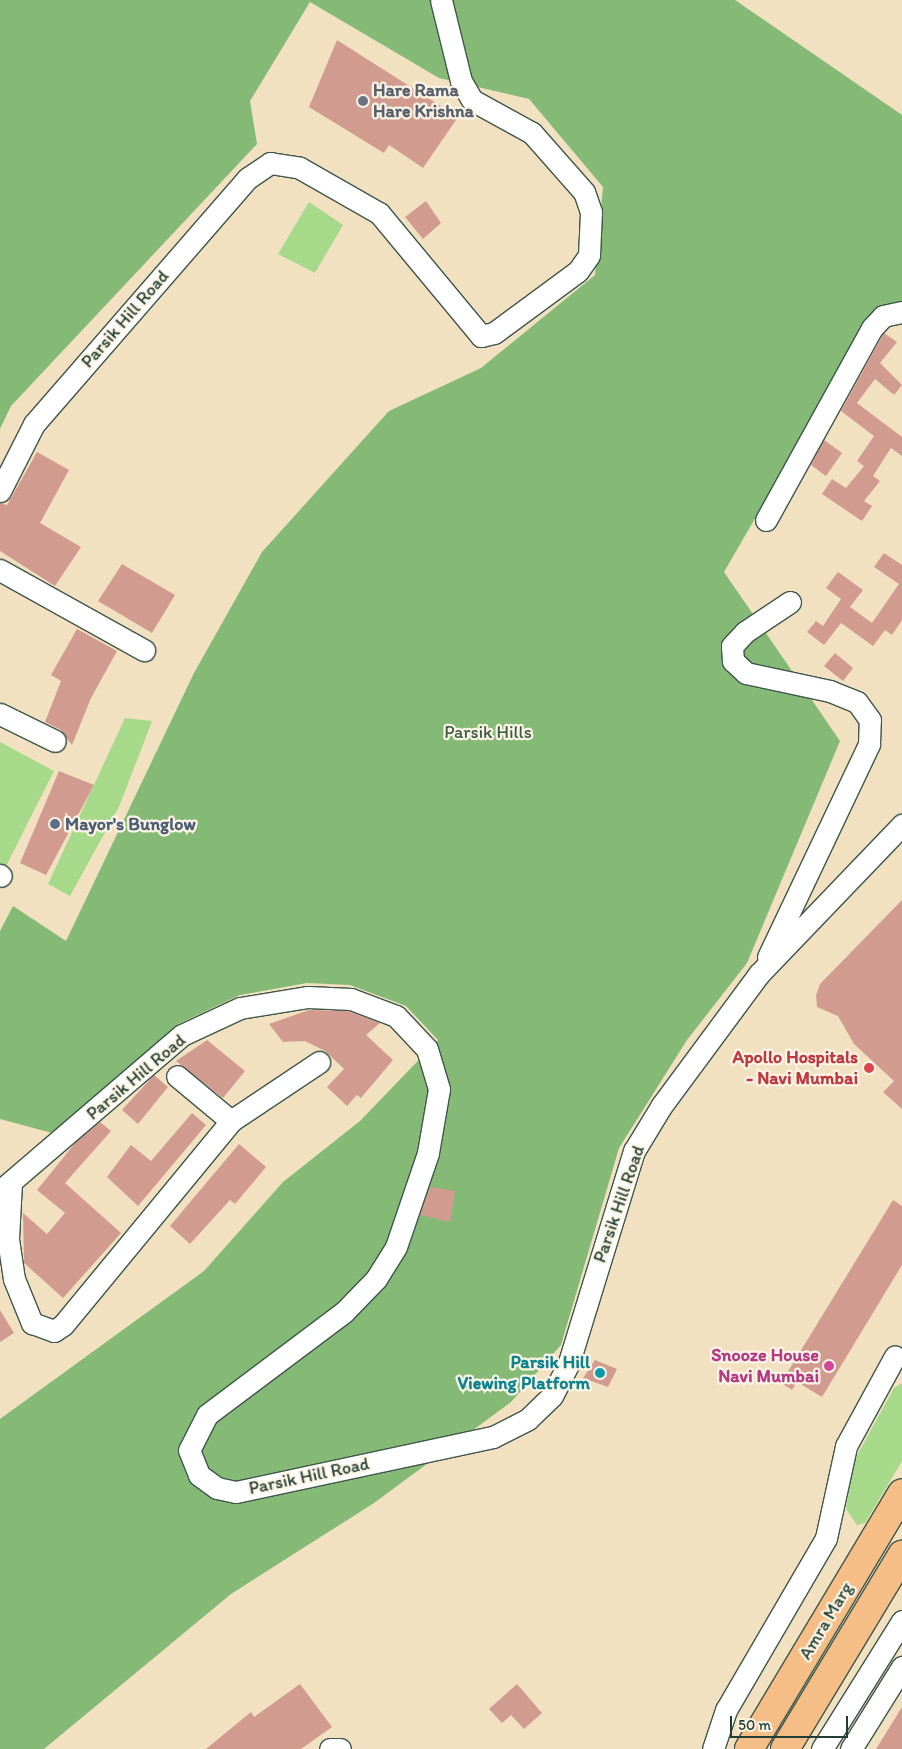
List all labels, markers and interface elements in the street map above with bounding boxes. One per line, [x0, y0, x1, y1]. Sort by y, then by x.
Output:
place label: Hare Rama Hare Krishna [373, 80, 474, 122]
marker: Hare Rama Hare Krishna [357, 95, 369, 107]
street label: Parsik Hill Road [77, 266, 173, 372]
park label: Parsik Hills [444, 721, 532, 743]
place label: Mayor's Bunglow [65, 813, 196, 835]
marker: Mayor's Bunglow [49, 818, 61, 830]
street label: Parsik Hill Road [82, 1029, 190, 1125]
place label: Apollo Hospitals - Navi Mumbai [732, 1047, 858, 1090]
marker: Apollo Hospitals - Navi Mumbai [862, 1061, 876, 1075]
street label: Parsik Hill Road [589, 1143, 649, 1265]
place label: Snooze House Navi Mumbai [711, 1345, 819, 1388]
place label: Parsik Hill Viewing Platform [457, 1352, 590, 1395]
marker: Snooze House Navi Mumbai [823, 1360, 835, 1372]
marker: Parsik Hill Viewing Platform [594, 1367, 606, 1379]
street label: Parsik Hill Road [247, 1453, 371, 1499]
street label: Amra Marg [794, 1578, 858, 1664]
scale bar [732, 1706, 850, 1738]
text: 50 m [738, 1716, 771, 1734]

